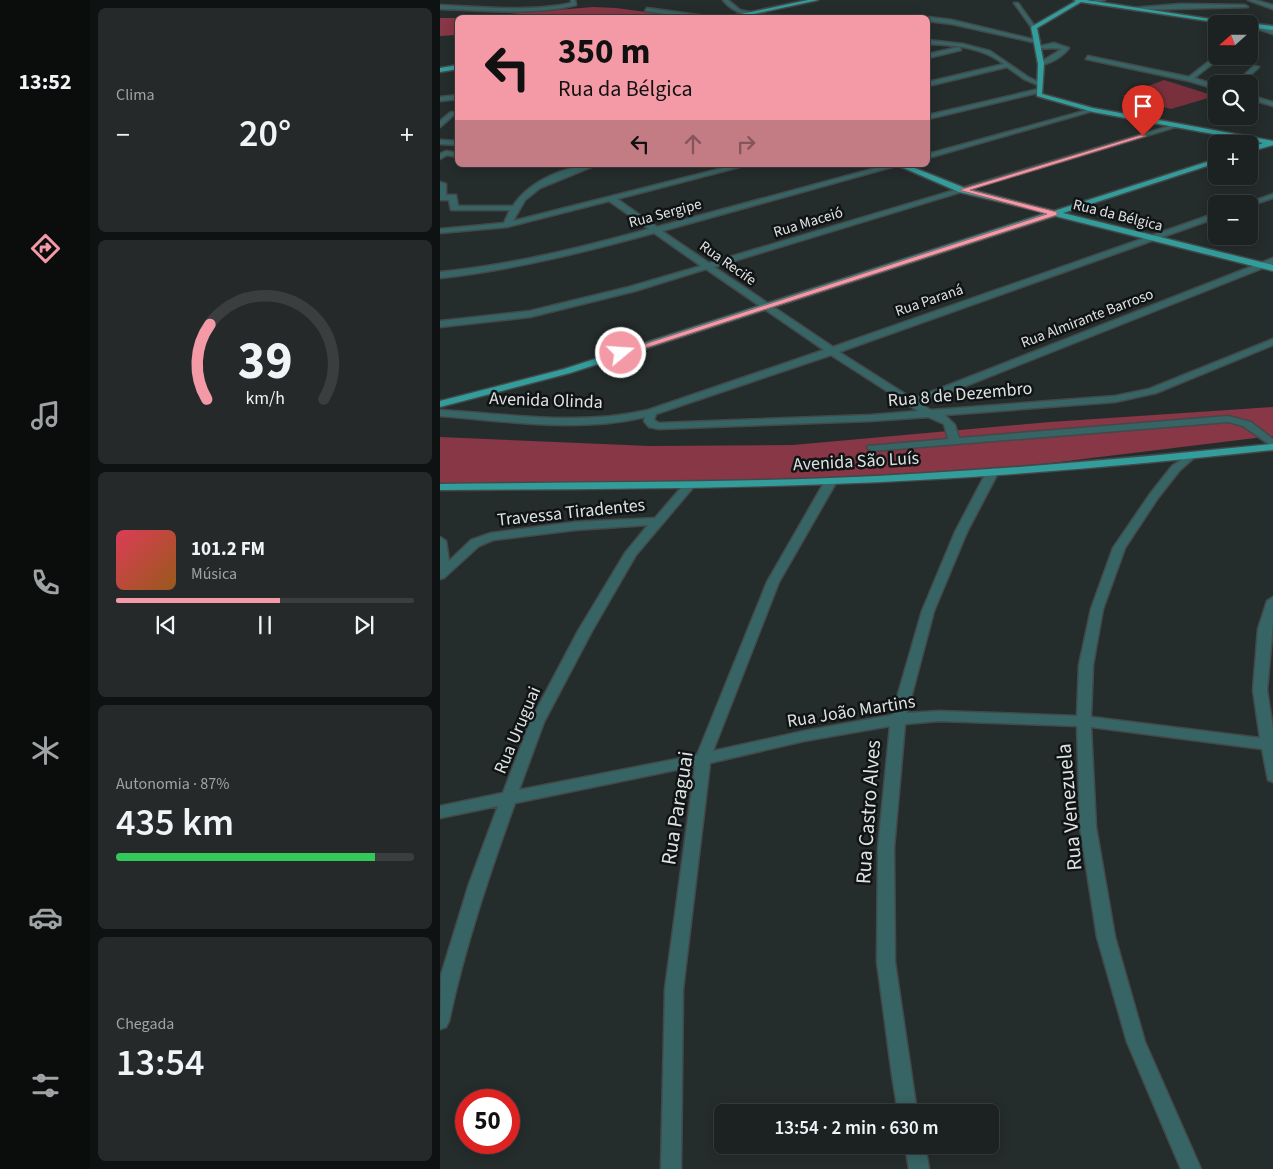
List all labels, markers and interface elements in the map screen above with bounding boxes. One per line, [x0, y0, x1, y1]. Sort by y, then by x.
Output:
north arrow [1208, 15, 1258, 65]
map controls [1208, 15, 1258, 245]
text: 350 m [558, 27, 650, 77]
icon: left [475, 35, 540, 100]
text: 13:52 [18, 66, 72, 98]
text: Rua da Bélgica [558, 73, 693, 105]
button: search [1208, 75, 1258, 125]
text: Clima [116, 84, 154, 106]
pin [1122, 85, 1164, 136]
icon: arrive [1129, 92, 1157, 120]
text: 20° [239, 107, 291, 161]
text: − [116, 115, 130, 155]
text: + [400, 115, 414, 155]
icon: left [626, 130, 654, 158]
icon: ahead [679, 130, 707, 158]
icon: right [732, 130, 760, 158]
button: + [1208, 135, 1258, 185]
street label: Rua Sergipe [626, 194, 704, 233]
street label: Rua da Bélgica [1071, 194, 1165, 237]
button: − [1208, 195, 1258, 245]
street label: Rua Maceió [771, 202, 845, 243]
icon: directions [28, 231, 63, 266]
street label: Rua Recife [695, 236, 760, 291]
street label: Rua Paraná [892, 279, 966, 322]
street label: Rua Almirante Barroso [1018, 284, 1156, 353]
text: 39 [238, 325, 292, 399]
position arrow [594, 326, 646, 378]
street label: Rua 8 de Dezembro [887, 376, 1033, 413]
text: km/h [245, 386, 285, 411]
street label: Avenida Olinda [489, 386, 603, 415]
icon: music [28, 398, 63, 433]
street label: Avenida São Luís [792, 446, 920, 477]
street label: Travessa Tiradentes [496, 492, 646, 533]
text: 101.2 FM [191, 536, 265, 563]
text: Música [191, 563, 237, 585]
icon: phone [28, 565, 63, 600]
icon: previous [152, 611, 180, 639]
icon: pause [251, 611, 279, 639]
icon: next [350, 611, 378, 639]
street label: Rua Uruguai [488, 683, 547, 778]
street label: Rua João Martins [785, 689, 917, 734]
icon: climate [28, 733, 63, 768]
street label: Rua Castro Alves [848, 739, 888, 885]
street label: Rua Venezuela [1049, 742, 1089, 872]
street label: Rua Paraguai [653, 749, 701, 867]
text: Autonomia · 87% [116, 773, 229, 795]
text: 435 km [116, 796, 234, 850]
icon: car [28, 900, 63, 935]
text: Chegada [116, 1013, 174, 1035]
text: 13:54 [116, 1036, 204, 1090]
icon: filters [28, 1068, 63, 1103]
speed limit sign: 50 [455, 1089, 520, 1154]
text: 13:54 · 2 min · 630 m [774, 1115, 939, 1142]

